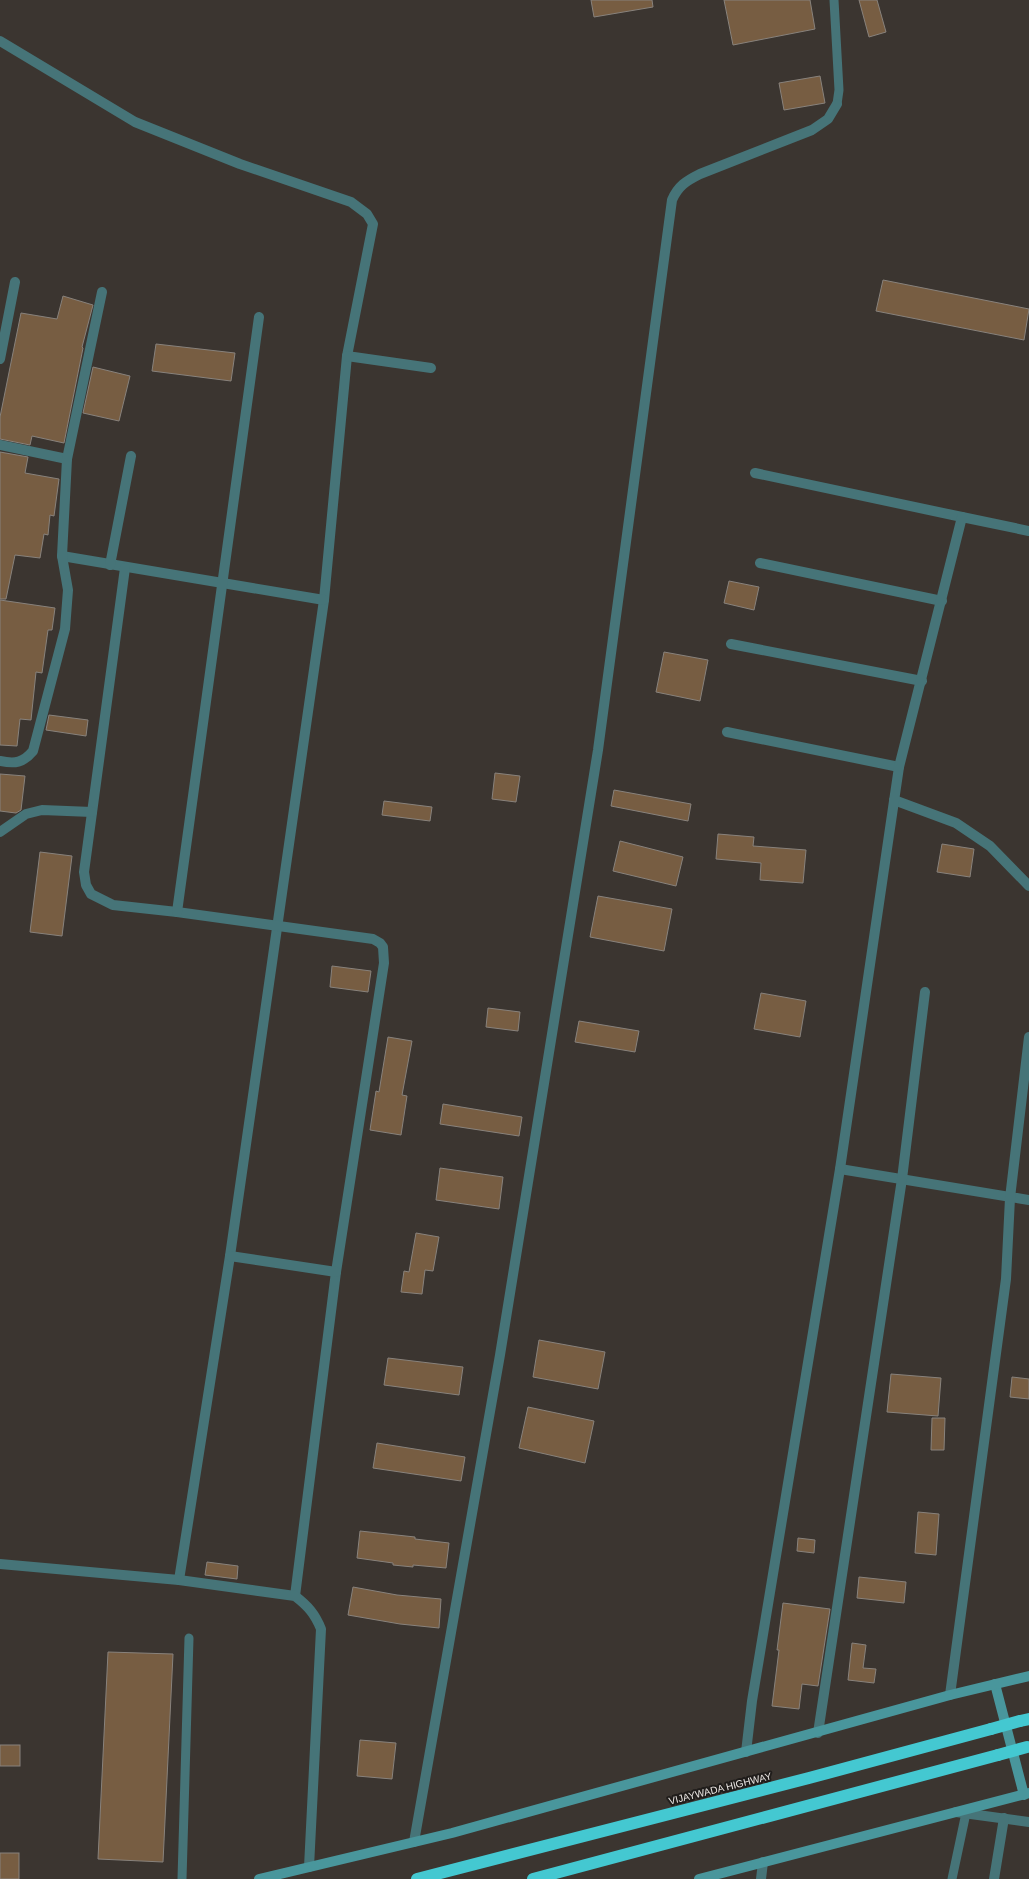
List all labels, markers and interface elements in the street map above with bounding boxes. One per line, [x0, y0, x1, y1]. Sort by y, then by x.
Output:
street label: VIJAYWADA HIGHWAY [668, 1770, 773, 1807]

